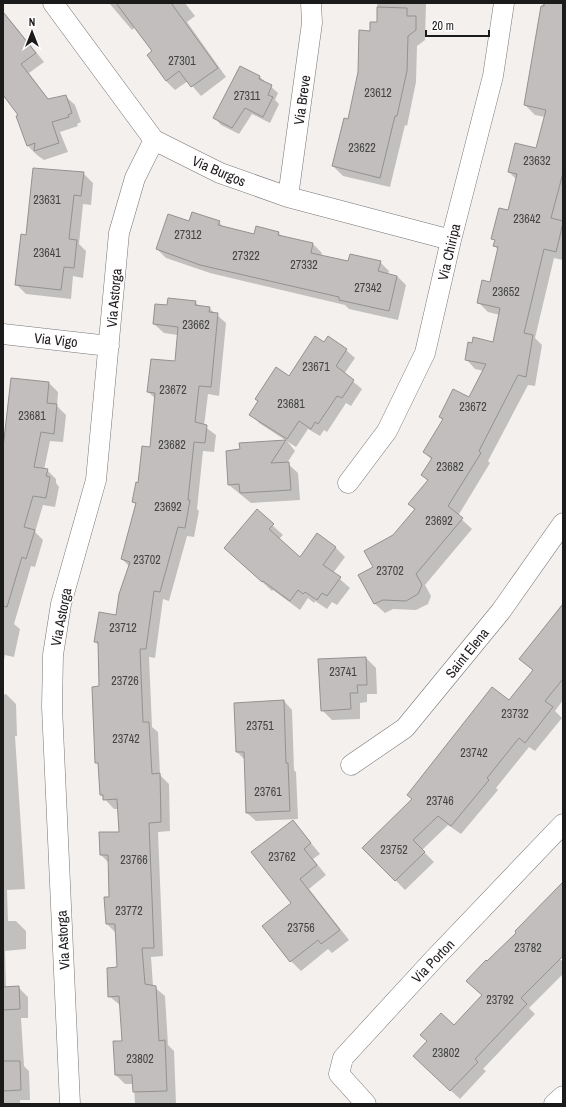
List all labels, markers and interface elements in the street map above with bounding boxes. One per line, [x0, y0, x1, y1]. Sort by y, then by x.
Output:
north arrow [12, 12, 52, 52]
scale bar [426, 12, 489, 38]
text: N [29, 15, 35, 29]
text: 20 m [432, 18, 454, 34]
house number: 27301 [168, 53, 196, 69]
street label: Via Breve [290, 74, 314, 126]
house number: 23612 [364, 85, 392, 101]
house number: 27311 [234, 88, 261, 104]
house number: 23622 [348, 140, 376, 156]
street label: Via Burgos [189, 152, 249, 190]
house number: 23632 [523, 153, 551, 169]
house number: 23631 [33, 192, 61, 208]
house number: 23642 [513, 211, 541, 227]
street label: Via Chiripa [434, 221, 464, 282]
house number: 27312 [174, 227, 202, 243]
house number: 23641 [33, 245, 61, 261]
house number: 27322 [232, 248, 260, 264]
house number: 27332 [290, 257, 318, 273]
street label: Via Astorga [102, 267, 126, 328]
house number: 27342 [354, 280, 382, 296]
house number: 23652 [492, 284, 520, 300]
house number: 23662 [182, 317, 210, 333]
street label: Via Vigo [33, 329, 79, 351]
house number: 23671 [302, 359, 330, 375]
house number: 23672 [159, 382, 187, 398]
house number: 23681 [277, 396, 305, 412]
house number: 23672 [459, 399, 487, 415]
house number: 23681 [18, 408, 46, 424]
house number: 23682 [158, 437, 186, 453]
house number: 23682 [436, 459, 464, 475]
house number: 23692 [154, 499, 182, 515]
house number: 23692 [425, 513, 453, 529]
house number: 23702 [133, 552, 161, 568]
house number: 23702 [376, 563, 404, 579]
street label: Via Astorga [47, 586, 76, 648]
house number: 23712 [109, 620, 137, 636]
street label: Saint Elena [441, 624, 493, 682]
house number: 23741 [329, 664, 357, 680]
house number: 23726 [111, 673, 139, 689]
house number: 23732 [501, 706, 529, 722]
house number: 23751 [246, 718, 274, 734]
house number: 23742 [112, 731, 140, 747]
house number: 23742 [460, 745, 488, 761]
house number: 23761 [254, 784, 282, 800]
house number: 23746 [426, 793, 454, 809]
house number: 23752 [380, 842, 408, 858]
house number: 23762 [268, 849, 296, 865]
house number: 23766 [120, 852, 148, 868]
house number: 23772 [115, 903, 143, 919]
street label: Via Astorga [52, 909, 74, 970]
house number: 23756 [287, 920, 315, 936]
street label: Via Porton [408, 935, 458, 987]
house number: 23782 [514, 940, 542, 956]
house number: 23792 [486, 992, 514, 1008]
house number: 23802 [432, 1045, 460, 1061]
house number: 23802 [126, 1051, 154, 1067]

